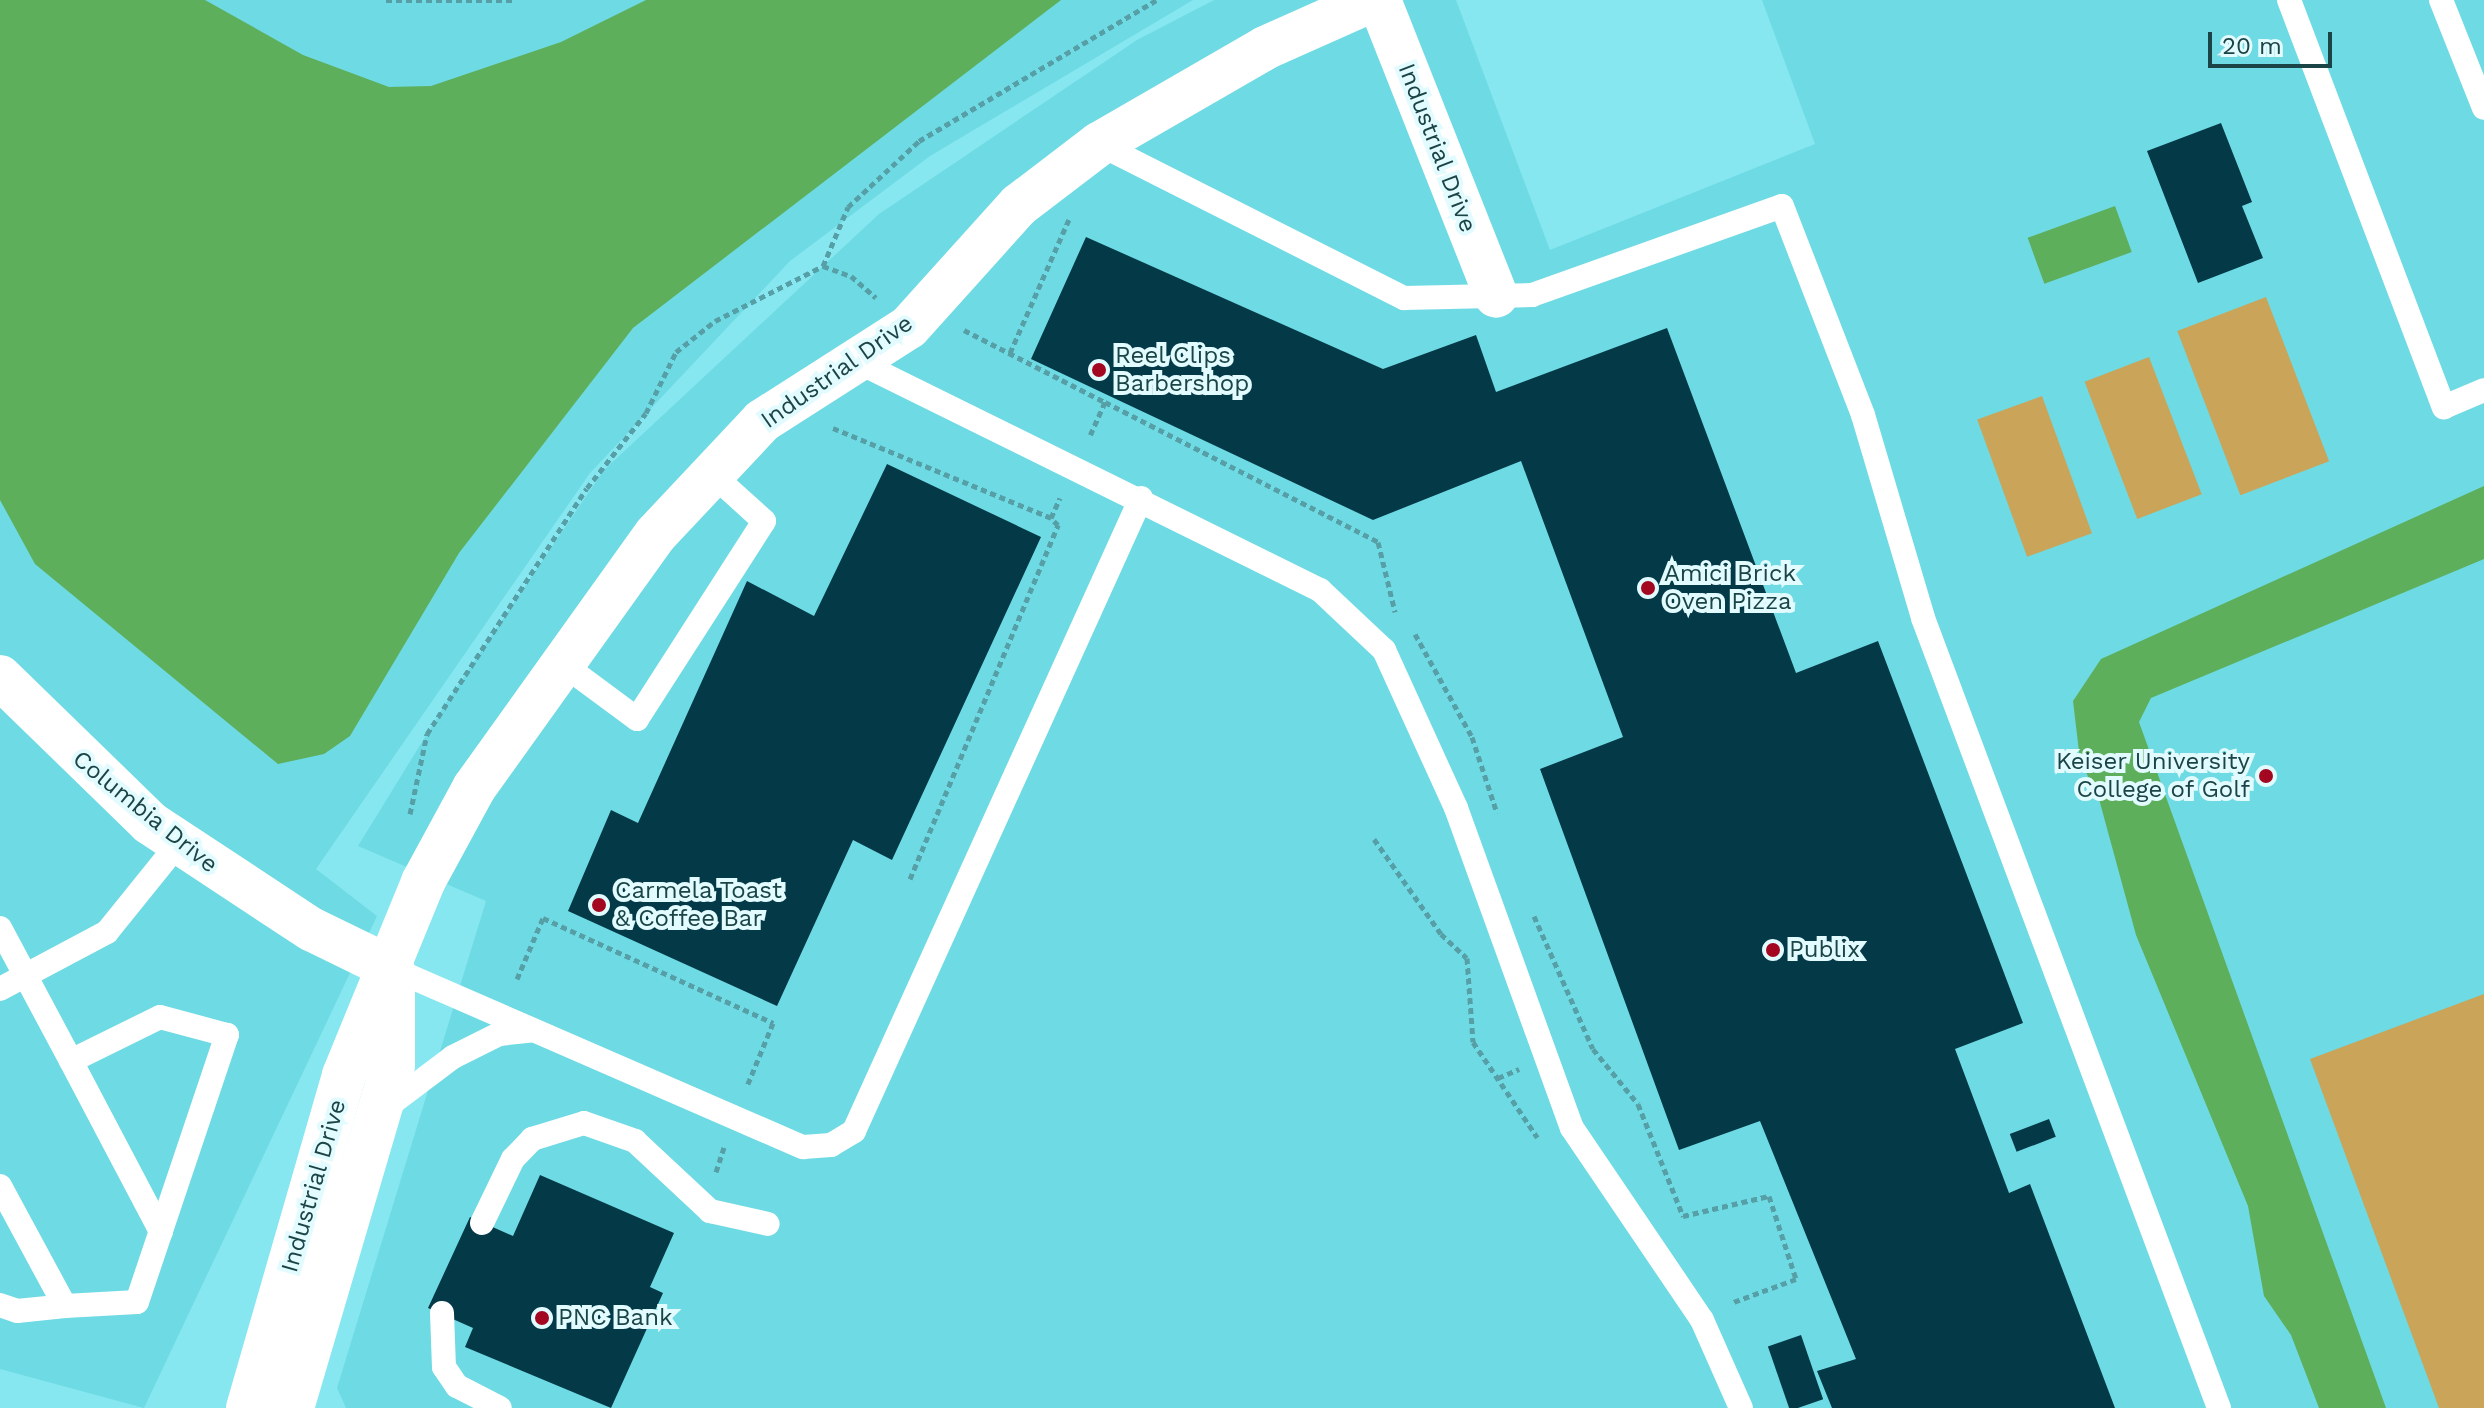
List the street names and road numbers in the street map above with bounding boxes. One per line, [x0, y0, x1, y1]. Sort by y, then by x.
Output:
street label: Industrial Drive [1391, 59, 1483, 237]
street label: Industrial Drive [755, 309, 919, 435]
street label: Columbia Drive [66, 745, 224, 879]
street label: Industrial Drive [275, 1096, 353, 1276]

